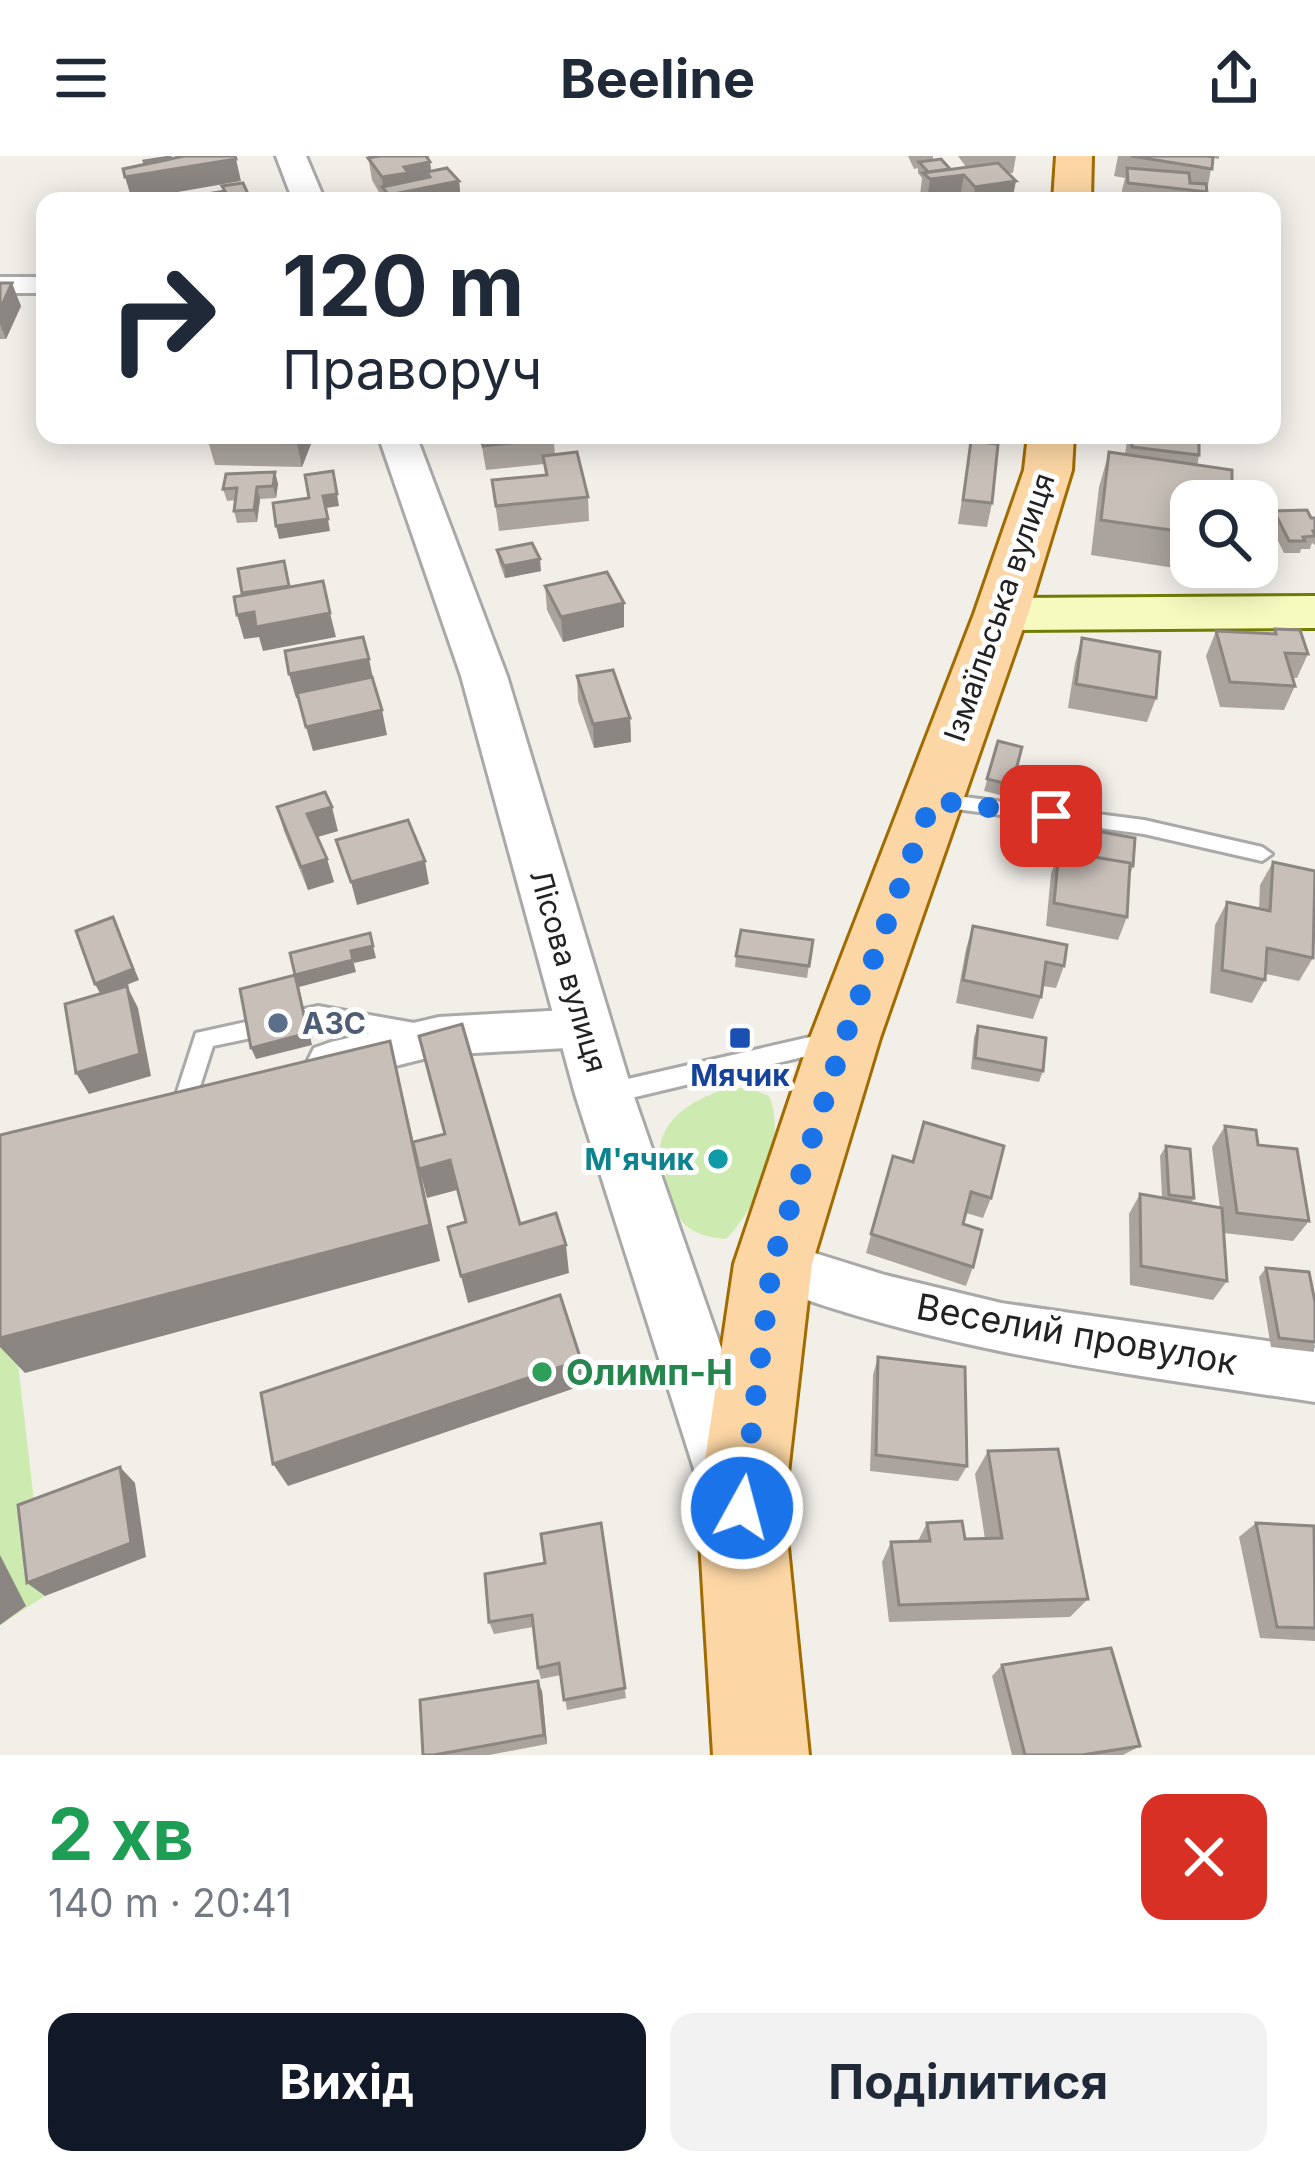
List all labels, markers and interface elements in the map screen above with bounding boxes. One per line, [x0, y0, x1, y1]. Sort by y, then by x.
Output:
icon: menu [48, 45, 114, 111]
icon: share [1201, 45, 1267, 111]
text: Beeline [560, 46, 755, 111]
text: 120 m [282, 235, 524, 336]
icon: right [84, 240, 240, 396]
text: Праворуч [282, 337, 542, 402]
street label: Ізмаїльська вулиця [936, 468, 1062, 746]
map controls [1170, 480, 1278, 588]
button: search [1170, 480, 1278, 588]
pin [1000, 765, 1102, 867]
icon: arrive [1018, 783, 1084, 849]
street label: Лісова вулиця [523, 866, 615, 1076]
place label: АЗС [302, 1005, 366, 1041]
marker: АЗС [265, 1010, 291, 1036]
marker: Мячик [727, 1025, 753, 1051]
place label: Мячик [690, 1057, 790, 1093]
place label: М'ячик [585, 1141, 694, 1177]
marker: М'ячик [705, 1146, 731, 1172]
street label: Веселий провулок [913, 1284, 1241, 1384]
place label: Олимп-Н [566, 1350, 733, 1394]
marker: Олимп-Н [529, 1359, 555, 1385]
position arrow [679, 1445, 805, 1571]
text: 2 хв [48, 1790, 194, 1877]
button: close [1141, 1794, 1267, 1920]
text: 140 m · 20:41 [48, 1879, 292, 1926]
button: Вихід [48, 2013, 646, 2151]
button: Поділитися [670, 2013, 1267, 2151]

